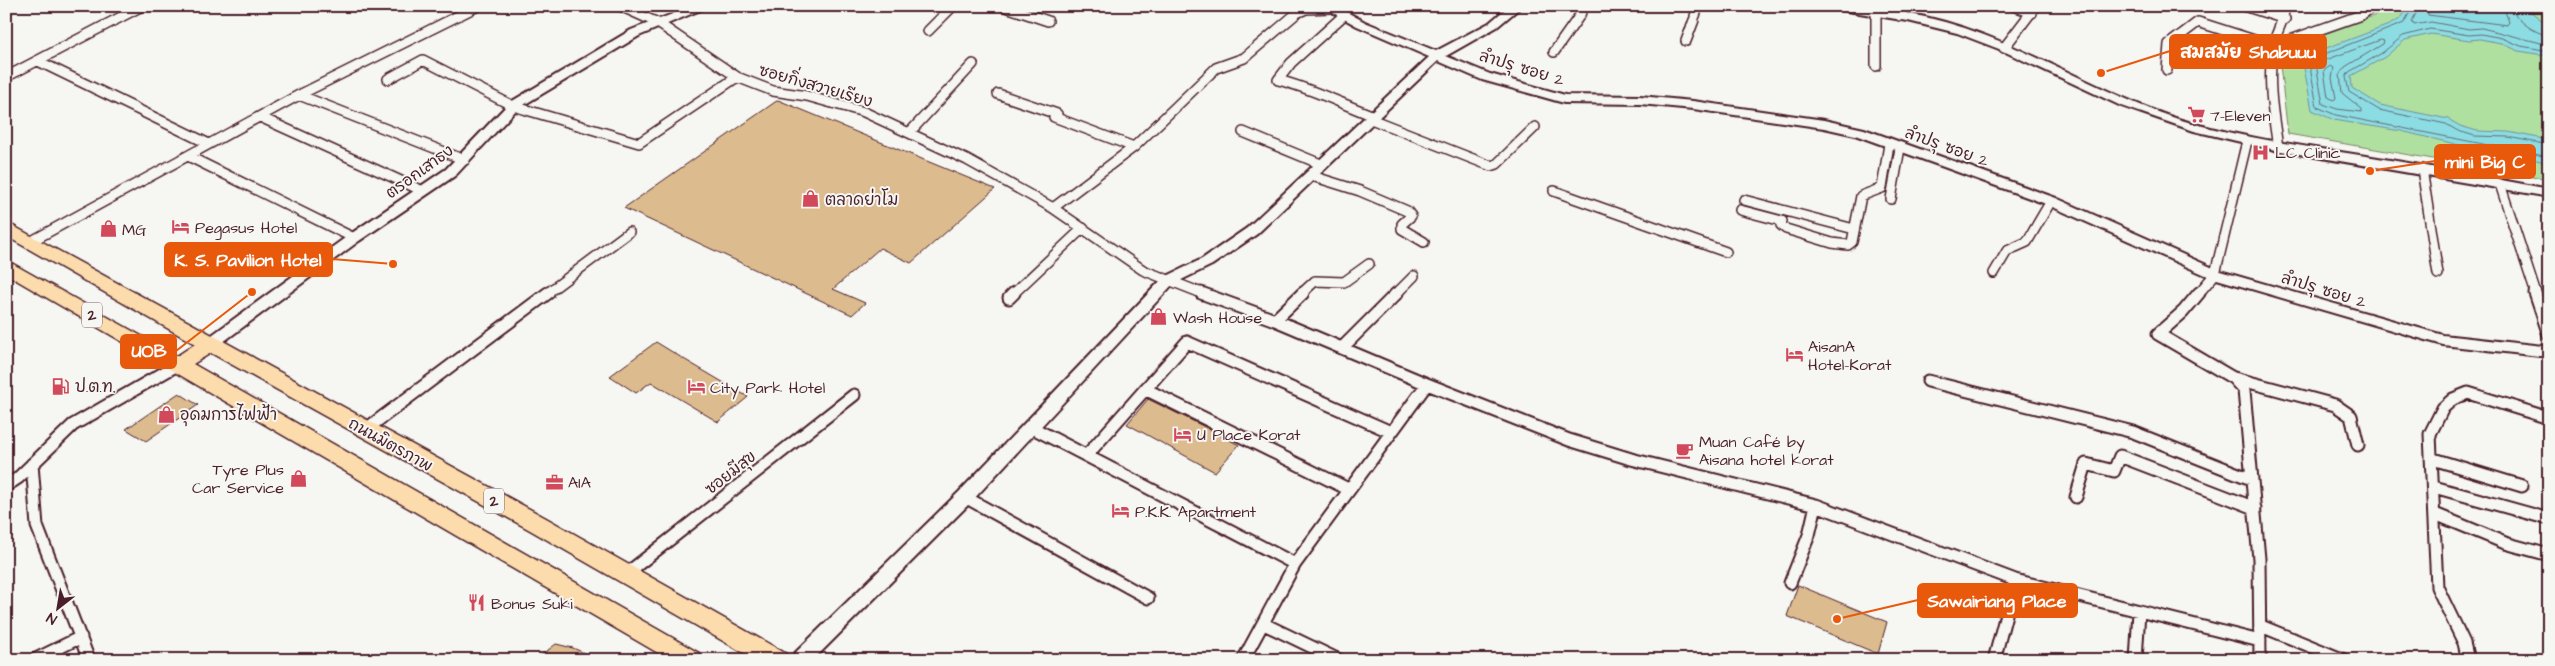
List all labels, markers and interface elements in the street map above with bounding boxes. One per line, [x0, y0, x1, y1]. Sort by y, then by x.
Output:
callout: สมสมัย Shabuuu [2170, 35, 2326, 68]
text: สมสมัย Shabuuu [2180, 40, 2316, 65]
street label: ลำปรุ ซอย 2 [1476, 45, 1567, 92]
street label: ซอยกิ่งสวายเรียง [756, 55, 876, 113]
supermarket icon: 7-Eleven [2186, 105, 2206, 125]
place label: 7-Eleven [2210, 105, 2270, 127]
street label: ลำปรุ ซอย 2 [1901, 122, 1992, 173]
street label: ตรอกเสาธง [381, 140, 458, 204]
hospital icon: LC Clinic [2251, 142, 2271, 162]
place label: LC Clinic [2275, 142, 2341, 164]
callout: mini Big C [2435, 145, 2535, 178]
text: mini Big C [2445, 150, 2525, 176]
place label: ตลาดย่าโม [825, 188, 898, 211]
shop icon: ตลาดย่าโม [801, 189, 821, 209]
hotel icon: Pegasus Hotel [171, 217, 191, 237]
place label: Pegasus Hotel [195, 217, 297, 240]
shop icon: MG [98, 219, 118, 239]
place label: MG [122, 219, 146, 241]
callout: K. S. Pavilion Hotel [165, 243, 332, 276]
text: K. S. Pavilion Hotel [174, 248, 322, 273]
street label: ลำปรุ ซอย 2 [2278, 267, 2369, 314]
road number: 2 [82, 302, 102, 328]
shop icon: Wash House [1149, 307, 1169, 327]
place label: Wash House [1173, 307, 1262, 329]
callout: UOB [121, 335, 176, 368]
place label: AisanA Hotel-Korat [1808, 336, 1892, 376]
text: UOB [132, 339, 167, 364]
hotel icon: AisanA Hotel-Korat [1784, 345, 1804, 365]
fuel station icon: ป.ต.ท. [51, 376, 71, 396]
place label: ป.ต.ท. [75, 376, 115, 398]
hotel icon: City Park Hotel [686, 377, 706, 397]
place label: City Park Hotel [710, 377, 825, 400]
place label: อุดมการไฟฟ้า [180, 403, 277, 427]
shop icon: อุดมการไฟฟ้า [156, 404, 176, 424]
street label: ถนนมิตรภาพ [344, 413, 437, 477]
hotel icon: U Place Korat [1173, 424, 1193, 444]
place label: U Place Korat [1197, 424, 1301, 446]
place label: Muan Café by Aisana hotel korat [1699, 431, 1834, 471]
cafe icon: Muan Café by Aisana hotel korat [1675, 440, 1695, 460]
street label: ซอยมีสุข [700, 446, 762, 501]
place label: Tyre Plus Car Service [192, 459, 284, 499]
shop icon: Tyre Plus Car Service [288, 468, 308, 488]
office icon: AIA [544, 472, 564, 492]
place label: AIA [568, 472, 591, 494]
road number: 2 [484, 488, 504, 514]
hotel icon: P.K.K. Apartment [1111, 501, 1131, 521]
place label: P.K.K. Apartment [1135, 501, 1256, 523]
north arrow [32, 584, 82, 634]
callout: Sawairiang Place [1918, 584, 2077, 617]
text: Sawairiang Place [1926, 589, 2067, 615]
restaurant icon: Bonus Suki [467, 593, 487, 613]
place label: Bonus Suki [491, 593, 573, 615]
text: N [43, 607, 61, 629]

